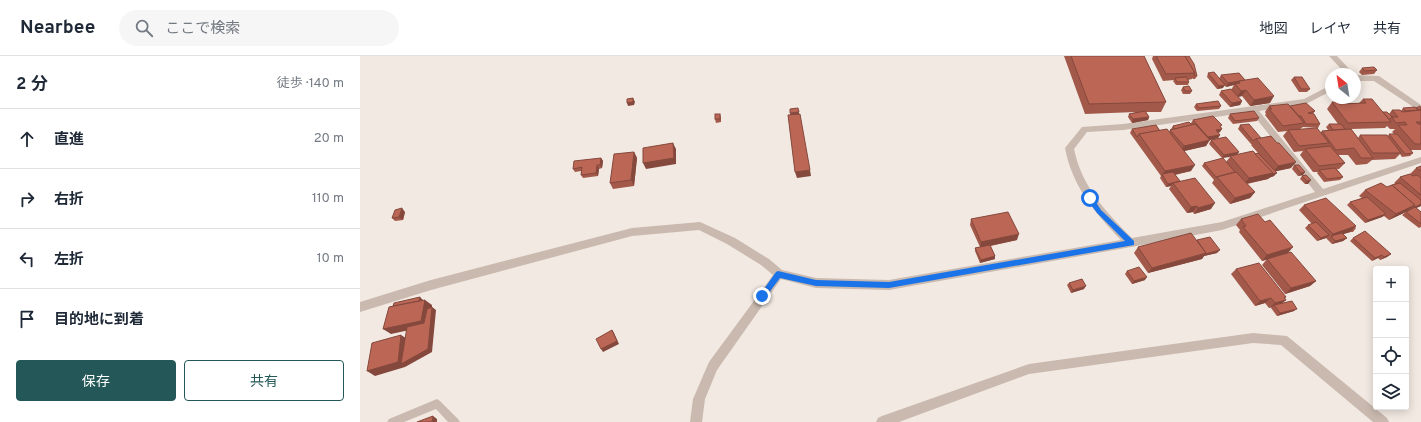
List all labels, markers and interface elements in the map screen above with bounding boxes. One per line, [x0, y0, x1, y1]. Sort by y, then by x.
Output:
search box [119, 10, 399, 46]
text: Nearbee [20, 16, 95, 40]
icon: search [133, 17, 155, 39]
text: ここで検索 [165, 20, 240, 39]
text: 地図 [1259, 21, 1287, 38]
text: レイヤ [1309, 21, 1351, 38]
text: 共有 [1373, 21, 1401, 38]
north arrow [1325, 68, 1361, 104]
text: 2 分 [16, 74, 48, 96]
text: 徒歩 · 140 m [277, 76, 344, 92]
icon: ahead [16, 128, 38, 150]
text: 直進 [54, 131, 84, 150]
text: 20 m [314, 131, 344, 147]
icon: right [16, 188, 38, 210]
route start [1081, 189, 1099, 207]
text: 右折 [54, 191, 84, 210]
text: 110 m [312, 191, 344, 207]
icon: left [16, 248, 38, 270]
text: 左折 [54, 251, 84, 270]
text: 10 m [317, 251, 344, 267]
map controls [1373, 266, 1409, 410]
button: + [1373, 266, 1409, 302]
route end [753, 287, 771, 305]
button: − [1373, 302, 1409, 338]
icon: arrive [16, 308, 38, 330]
text: 目的地に到着 [54, 311, 144, 330]
button: locate [1373, 338, 1409, 374]
button: 保存 [16, 360, 176, 401]
button: 共有 [184, 360, 344, 401]
button: layers [1373, 374, 1409, 410]

